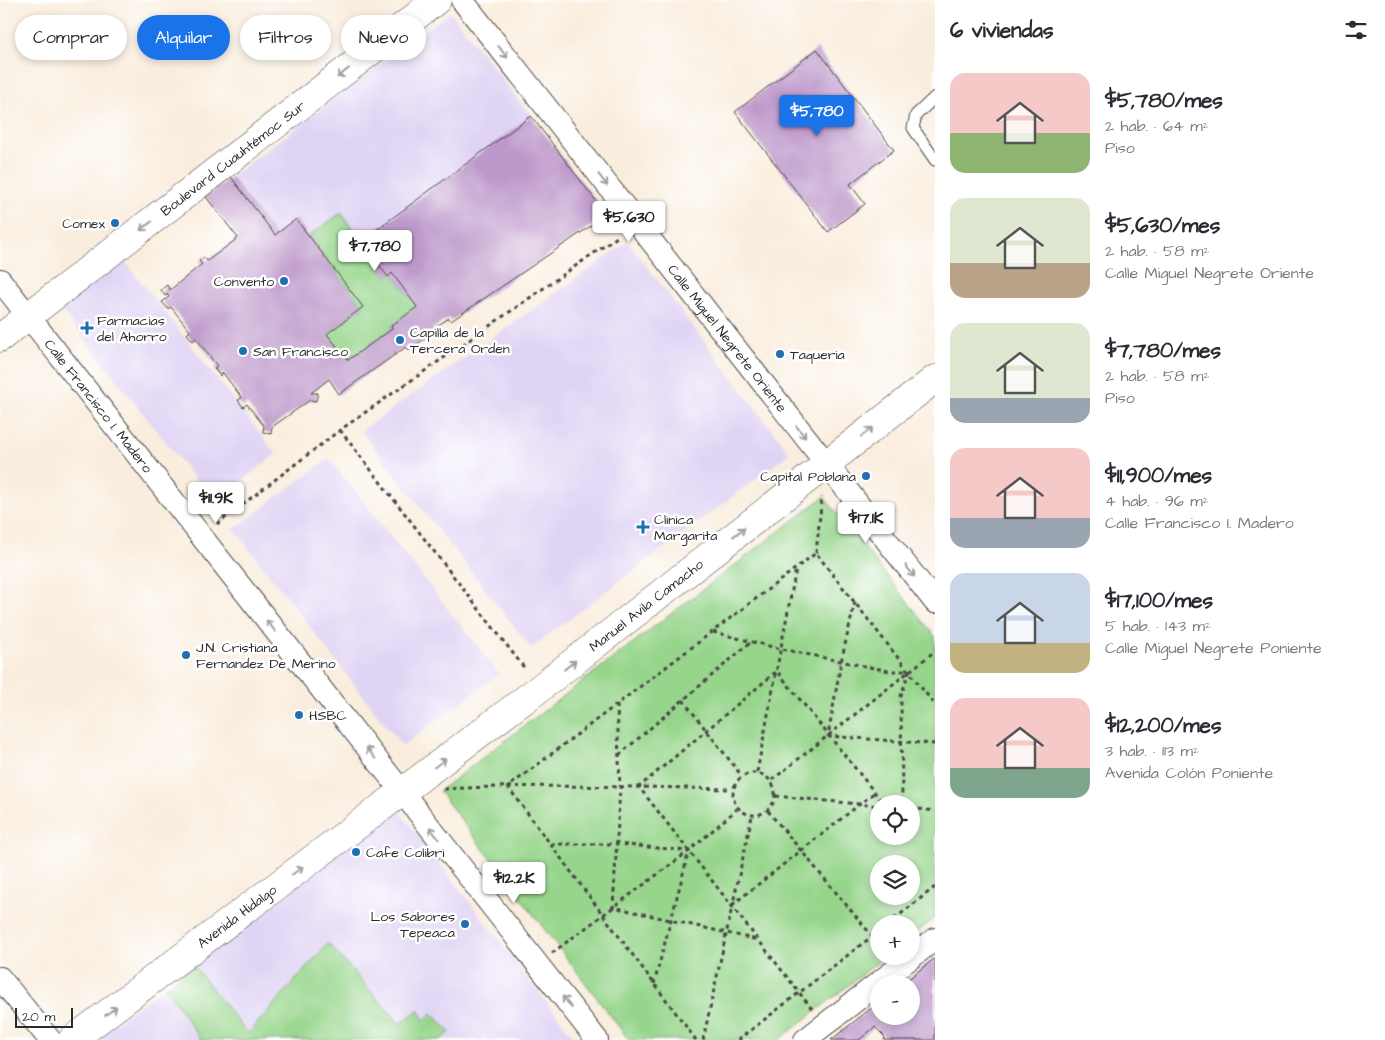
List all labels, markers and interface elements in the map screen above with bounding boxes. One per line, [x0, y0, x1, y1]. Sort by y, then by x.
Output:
chip: Comprar [15, 15, 127, 60]
chip: Alquilar [137, 15, 230, 60]
chip: Filtros [240, 15, 331, 60]
chip: Nuevo [341, 15, 426, 60]
text: 6 viviendas [950, 16, 1054, 45]
icon: filters [1342, 16, 1370, 44]
one-way arrow [497, 45, 508, 58]
one-way arrow [337, 67, 350, 78]
text: $5,780/mes [1105, 86, 1223, 115]
icon: home [990, 93, 1050, 153]
pin: $5,780 [776, 94, 858, 137]
street label: Boulevard Cuauhtémoc Sur [157, 96, 310, 221]
text: $5,780 [790, 100, 844, 122]
text: 2 hab. · 64 m² [1105, 115, 1209, 137]
text: Piso [1105, 137, 1135, 159]
one-way arrow [598, 173, 609, 186]
pin: $5,630 [588, 200, 670, 243]
text: $5,630 [603, 206, 655, 228]
text: $5,630/mes [1105, 211, 1220, 240]
place label: Comex [62, 214, 105, 234]
marker: Comex [109, 217, 121, 229]
icon: home [990, 218, 1050, 278]
one-way arrow [140, 220, 153, 231]
pin: $7,780 [334, 230, 416, 272]
text: $7,780 [349, 235, 401, 257]
text: 2 hab. · 58 m² [1105, 240, 1209, 262]
street label: Calle Miguel Negrete Oriente [663, 261, 792, 417]
text: Calle Miguel Negrete Oriente [1105, 262, 1314, 284]
place label: Convento [214, 272, 274, 292]
marker: Convento [278, 275, 290, 287]
place label: Farmacias del Ahorro [97, 311, 167, 347]
marker: Farmacias del Ahorro [81, 322, 93, 334]
place label: Capilla de la Tercera Orden [410, 323, 510, 359]
marker: Capilla de la Tercera Orden [394, 334, 406, 346]
street label: Calle Francisco I. Madero [39, 335, 157, 478]
text: $7,780/mes [1105, 336, 1221, 365]
place label: San Francisco [253, 342, 348, 362]
icon: home [990, 343, 1050, 403]
marker: San Francisco [237, 345, 249, 357]
place label: Taqueria [790, 345, 845, 365]
marker: Taqueria [774, 348, 786, 360]
text: 2 hab. · 58 m² [1105, 365, 1209, 387]
text: Piso [1105, 387, 1135, 409]
one-way arrow [795, 425, 806, 438]
one-way arrow [860, 426, 873, 437]
text: $11,900/mes [1105, 461, 1212, 490]
place label: Capital Poblana [760, 467, 856, 487]
icon: home [990, 468, 1050, 528]
marker: Capital Poblana [860, 470, 872, 482]
pin: $11.9K [175, 482, 257, 524]
text: $11.9K [199, 487, 233, 509]
text: 4 hab. · 96 m² [1105, 490, 1209, 512]
pin: $17.1K [825, 502, 907, 544]
text: $17.1K [849, 507, 883, 529]
place label: Clinica Margarita [654, 510, 717, 546]
text: Calle Francisco I. Madero [1105, 512, 1294, 534]
marker: Clinica Margarita [636, 520, 650, 534]
one-way arrow [732, 526, 745, 537]
street label: Manuel Avila Camacho [585, 555, 708, 657]
one-way arrow [905, 564, 916, 577]
text: $17,100/mes [1105, 586, 1213, 615]
icon: home [990, 593, 1050, 653]
text: 5 hab. · 143 m² [1105, 615, 1211, 637]
one-way arrow [266, 619, 277, 632]
text: Calle Miguel Negrete Poniente [1105, 637, 1322, 659]
place label: J.N. Cristiana Fernandez De Merino [196, 638, 336, 674]
marker: J.N. Cristiana Fernandez De Merino [180, 649, 192, 661]
one-way arrow [563, 659, 576, 670]
place label: HSBC [309, 706, 346, 726]
marker: HSBC [293, 709, 305, 721]
text: $12,200/mes [1105, 711, 1221, 740]
icon: home [990, 718, 1050, 778]
text: 3 hab. · 113 m² [1105, 740, 1199, 762]
one-way arrow [366, 747, 377, 760]
one-way arrow [433, 757, 447, 768]
text: Avenida Colón Poniente [1105, 762, 1273, 784]
map controls [870, 795, 920, 1025]
button: locate [870, 795, 920, 845]
one-way arrow [428, 827, 439, 840]
place label: Cafe Colibri [366, 843, 444, 863]
marker: Cafe Colibri [350, 846, 362, 858]
button: layers [870, 855, 920, 905]
pin: $12.2K [473, 862, 555, 904]
one-way arrow [290, 865, 303, 876]
text: $12.2K [493, 867, 535, 889]
street label: Avenida Hidalgo [193, 880, 281, 954]
place label: Los Sabores Tepeaca [371, 907, 455, 943]
button: + [870, 915, 920, 965]
marker: Los Sabores Tepeaca [459, 918, 471, 930]
button: − [870, 975, 920, 1025]
one-way arrow [561, 996, 572, 1009]
scale bar [15, 1005, 72, 1028]
one-way arrow [104, 1005, 117, 1016]
text: 20 m [22, 1007, 55, 1027]

